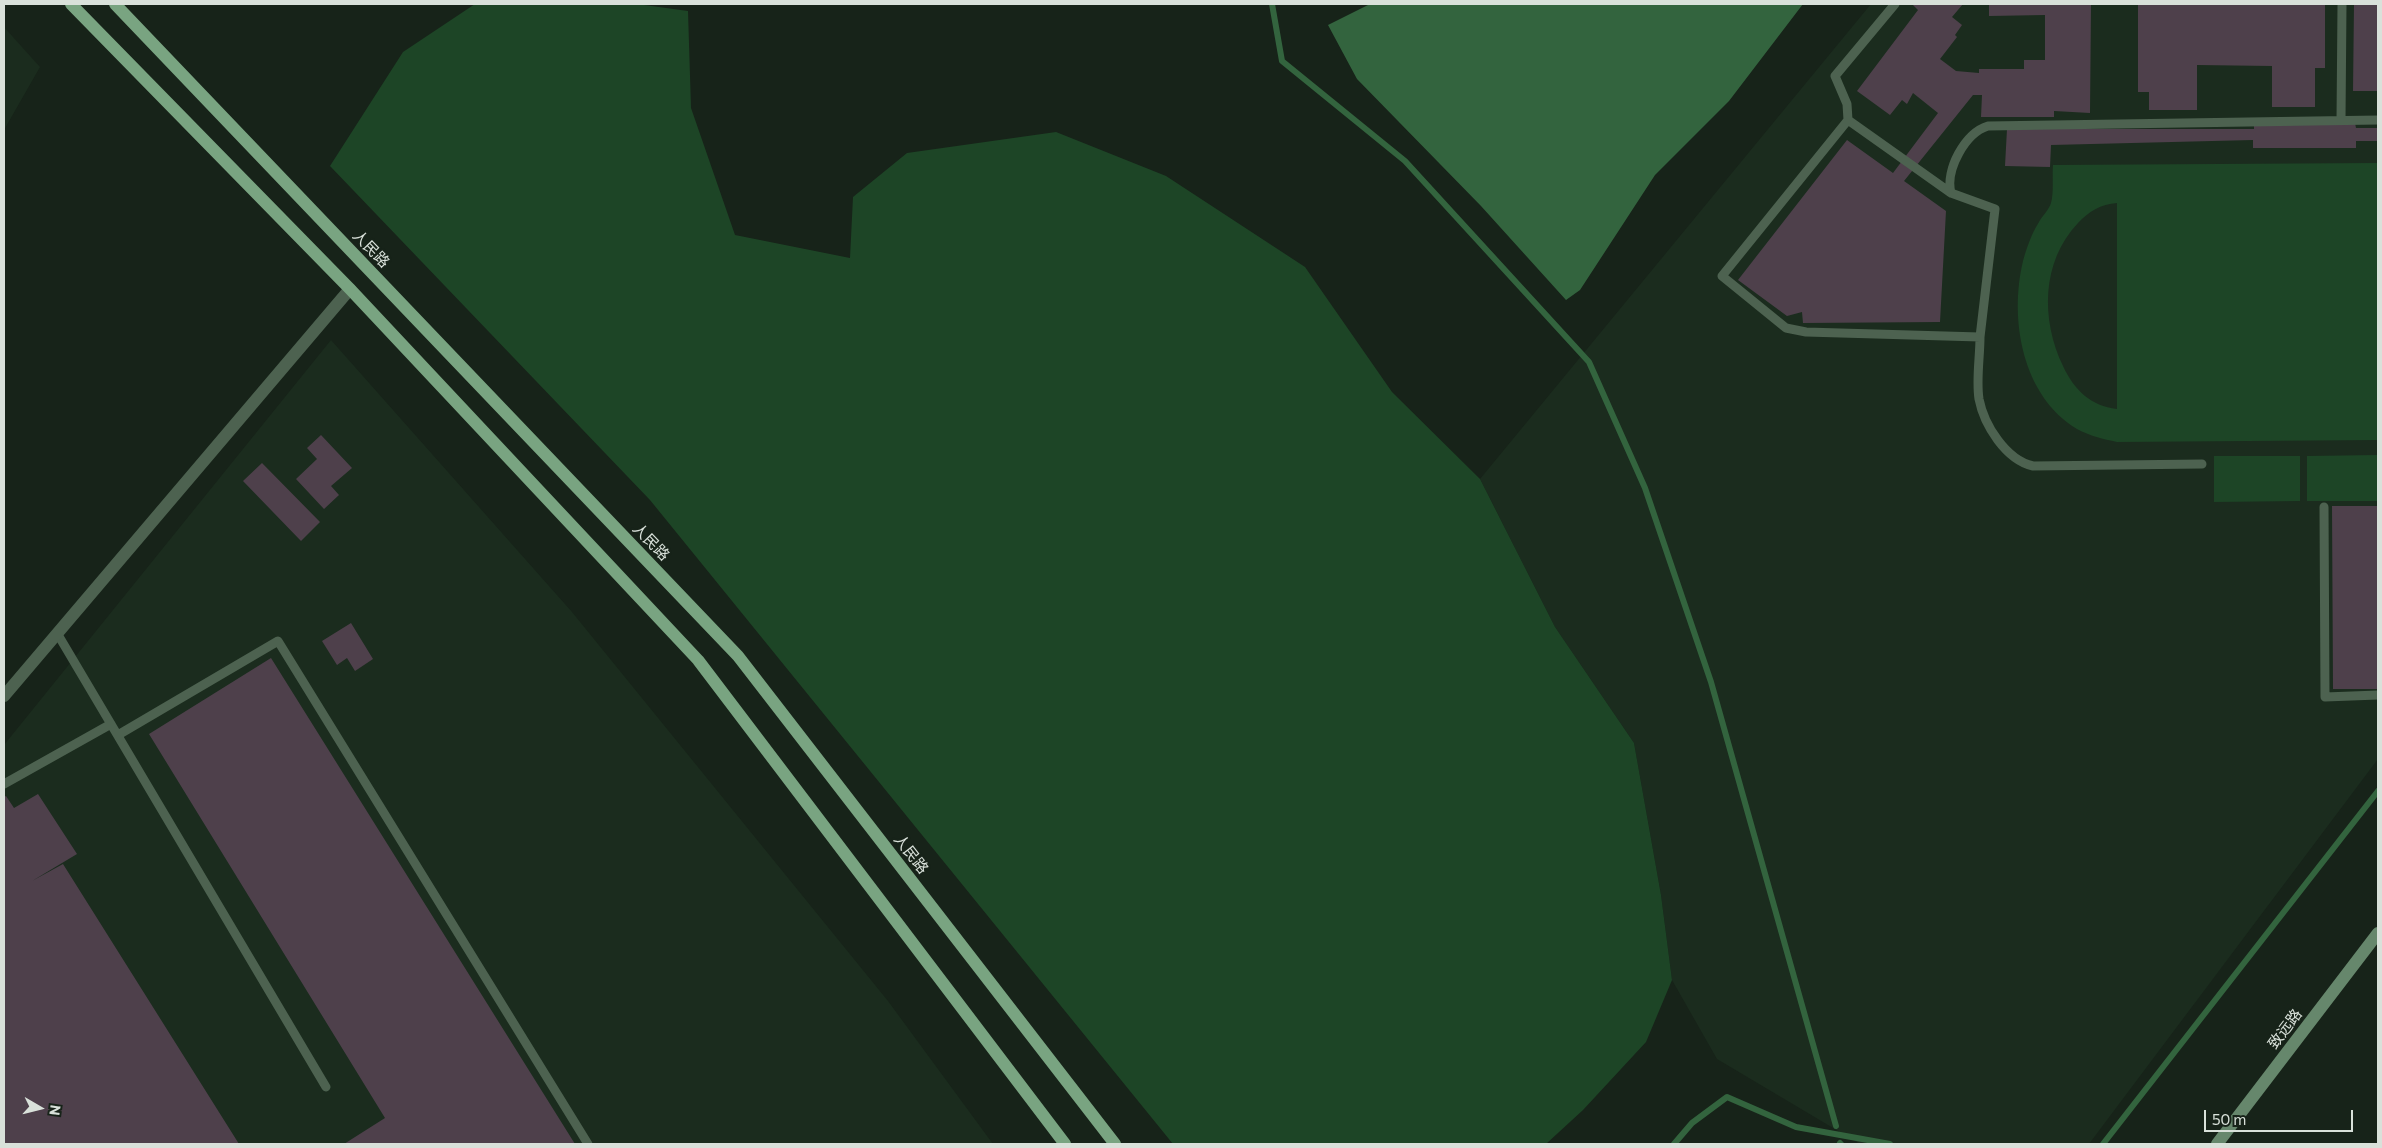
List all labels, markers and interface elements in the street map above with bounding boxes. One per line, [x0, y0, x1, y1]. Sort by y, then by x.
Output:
street label: 人民路 [349, 227, 393, 271]
street label: 人民路 [629, 520, 673, 564]
street label: 人民路 [890, 831, 932, 877]
street label: 致远路 [2264, 1006, 2306, 1052]
north arrow [15, 1083, 65, 1133]
scale bar [2207, 1100, 2356, 1132]
text: N [46, 1104, 64, 1117]
text: 50 m [2212, 1110, 2246, 1128]

